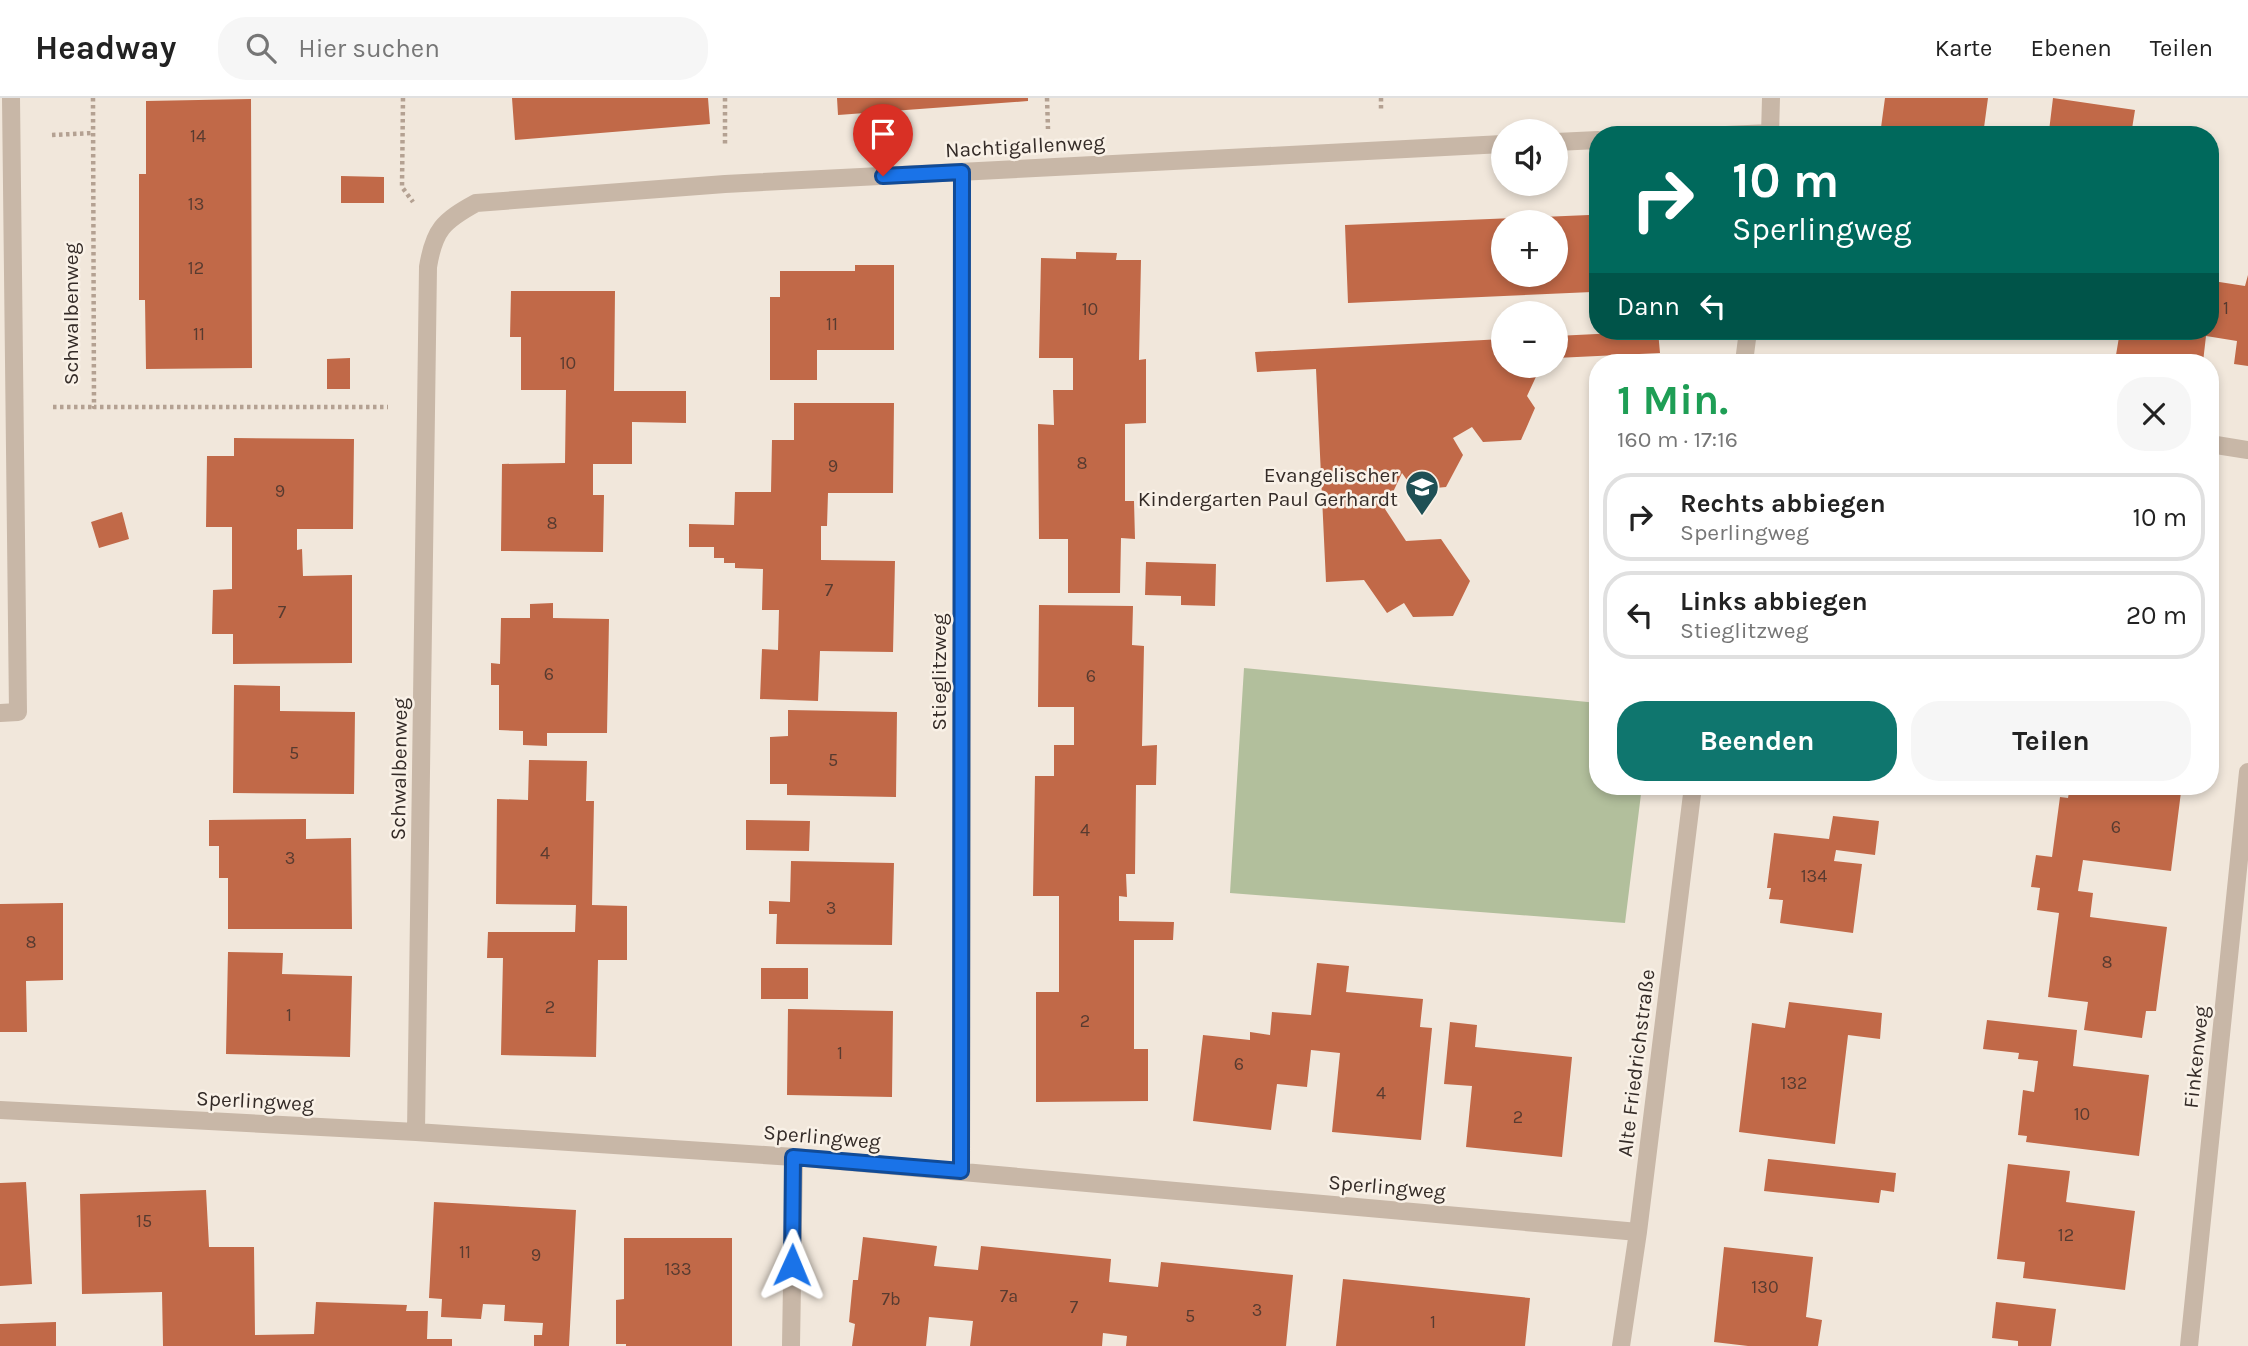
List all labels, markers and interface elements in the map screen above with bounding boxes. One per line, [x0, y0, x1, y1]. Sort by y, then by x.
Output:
search box [218, 17, 708, 80]
text: Headway [35, 29, 176, 67]
icon: search [242, 29, 280, 67]
text: Hier suchen [298, 33, 440, 64]
text: Karte [1935, 34, 1992, 62]
text: Ebenen [2030, 34, 2112, 62]
text: Teilen [2150, 34, 2213, 62]
pin [853, 104, 913, 176]
icon: arrive [864, 115, 902, 153]
map controls [1491, 119, 1568, 378]
button: sound [1491, 119, 1568, 196]
house number: 14 [190, 125, 206, 147]
street label: Nachtigallenweg [944, 130, 1106, 162]
text: 10 m [1732, 152, 1839, 209]
icon: right [1617, 154, 1708, 245]
house number: 13 [188, 193, 204, 215]
button: + [1491, 210, 1568, 287]
text: Sperlingweg [1732, 211, 1912, 248]
street label: Schwalbenweg [59, 243, 83, 385]
house number: 12 [188, 257, 204, 279]
icon: left [1694, 287, 1732, 325]
text: Dann [1617, 291, 1680, 322]
house number: 1 [2223, 297, 2229, 319]
house number: 10 [1082, 298, 1098, 320]
button: − [1491, 301, 1568, 378]
house number: 11 [826, 313, 838, 335]
house number: 11 [193, 323, 205, 345]
house number: 10 [560, 352, 576, 374]
text: 1 Min. [1617, 375, 1728, 425]
button: close [2117, 377, 2191, 451]
text: 160 m · 17:16 [1617, 426, 1738, 453]
house number: 8 [1076, 452, 1088, 474]
house number: 9 [828, 455, 838, 477]
place label: Evangelischer Kindergarten Paul Gerhardt [1138, 463, 1398, 511]
school or university icon: Evangelischer Kindergarten Paul Gerhardt [1403, 468, 1441, 517]
house number: 9 [275, 480, 285, 502]
text: Rechts abbiegen [1680, 488, 1886, 519]
icon: right [1621, 498, 1659, 536]
text: 10 m [2132, 502, 2187, 533]
house number: 8 [546, 512, 558, 534]
text: Sperlingweg [1680, 519, 1809, 546]
house number: 7 [825, 579, 834, 601]
text: Links abbiegen [1680, 586, 1868, 617]
icon: left [1621, 596, 1659, 634]
text: 20 m [2126, 600, 2187, 631]
house number: 7 [278, 601, 287, 623]
street label: Stieglitzweg [927, 613, 951, 731]
text: Stieglitzweg [1680, 617, 1809, 644]
house number: 6 [544, 663, 554, 685]
house number: 6 [1086, 665, 1096, 687]
street label: Schwalbenweg [386, 697, 412, 841]
button: Beenden [1617, 701, 1897, 781]
button: Teilen [1911, 701, 2191, 781]
house number: 5 [289, 742, 299, 764]
house number: 5 [828, 749, 838, 771]
house number: 6 [2111, 816, 2121, 838]
house number: 4 [1080, 819, 1090, 841]
house number: 4 [540, 842, 550, 864]
house number: 3 [285, 847, 295, 869]
house number: 134 [1801, 865, 1827, 887]
house number: 3 [826, 897, 836, 919]
house number: 8 [25, 931, 37, 953]
house number: 8 [2101, 951, 2113, 973]
street label: Alte Friedrichstraße [1613, 968, 1659, 1158]
house number: 2 [545, 996, 555, 1018]
house number: 1 [286, 1004, 292, 1026]
street label: Finkenweg [2179, 1004, 2213, 1110]
house number: 2 [1080, 1010, 1090, 1032]
house number: 1 [837, 1042, 843, 1064]
house number: 6 [1234, 1053, 1244, 1075]
house number: 132 [1780, 1072, 1808, 1094]
house number: 4 [1376, 1082, 1386, 1104]
street label: Sperlingweg [196, 1086, 315, 1116]
house number: 10 [2074, 1103, 2090, 1125]
house number: 2 [1513, 1106, 1523, 1128]
street label: Sperlingweg [762, 1120, 882, 1154]
street label: Sperlingweg [1327, 1170, 1447, 1204]
house number: 15 [136, 1210, 152, 1232]
house number: 12 [2058, 1224, 2074, 1246]
position arrow [755, 1228, 829, 1302]
house number: 11 [459, 1241, 471, 1263]
house number: 9 [531, 1244, 541, 1266]
house number: 133 [664, 1258, 692, 1280]
house number: 130 [1751, 1276, 1779, 1298]
house number: 7a [1000, 1285, 1018, 1307]
house number: 7b [881, 1288, 901, 1310]
house number: 7 [1070, 1296, 1079, 1318]
house number: 3 [1252, 1299, 1262, 1321]
house number: 5 [1185, 1305, 1195, 1327]
house number: 1 [1430, 1311, 1436, 1333]

